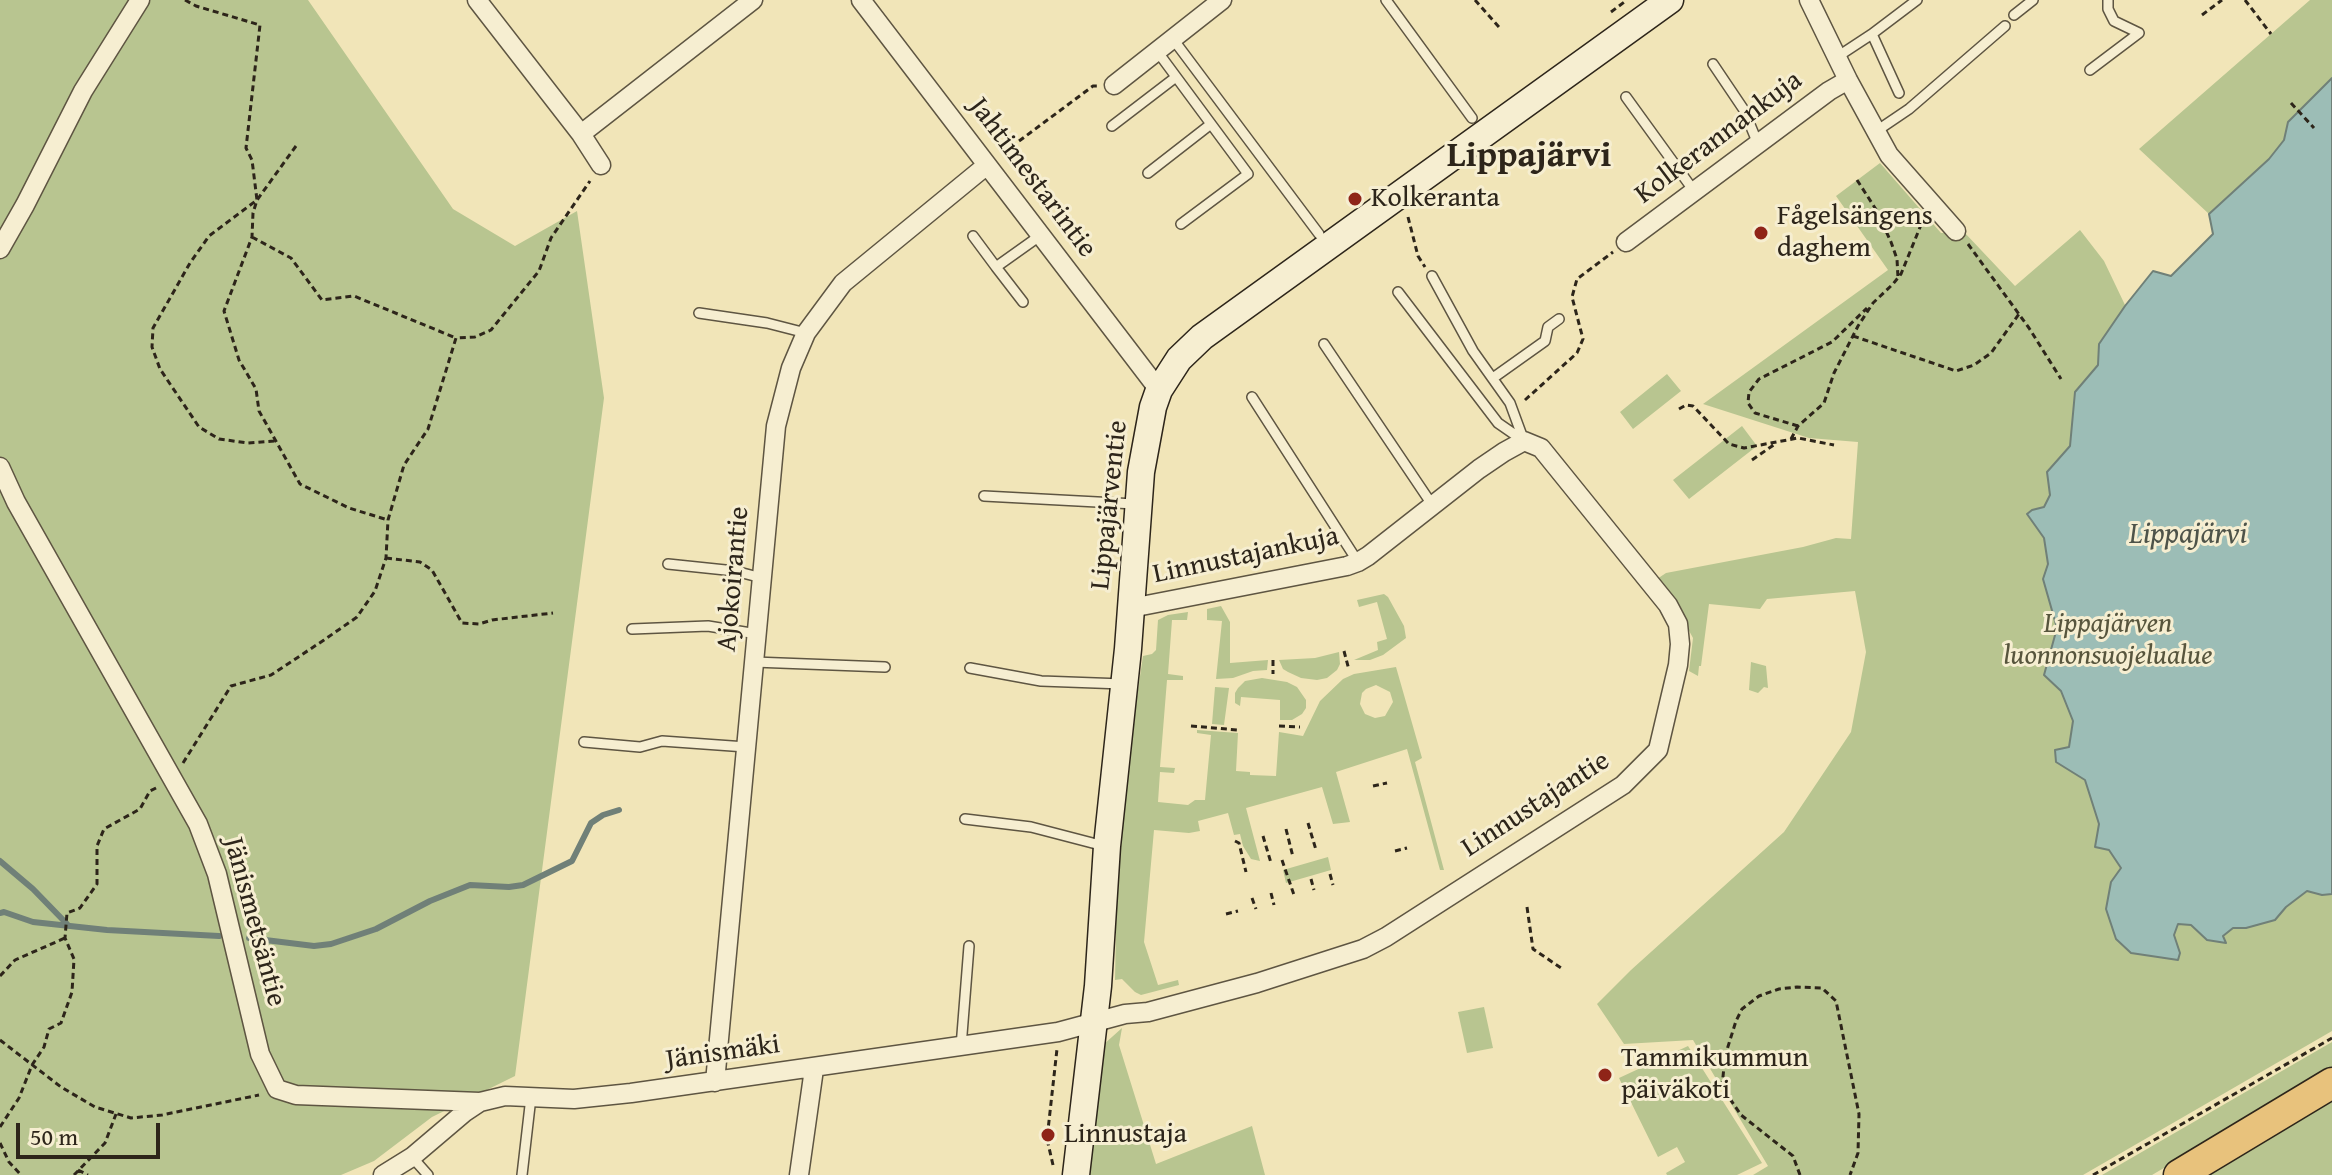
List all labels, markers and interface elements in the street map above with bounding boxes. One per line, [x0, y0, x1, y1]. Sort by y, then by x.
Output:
street label: Kolkerannankuja [1629, 64, 1809, 212]
street label: Jahtimestarintie [961, 91, 1103, 265]
district label: Lippajärvi [1447, 135, 1611, 179]
place label: Kolkeranta [1371, 182, 1500, 216]
marker: Kolkeranta [1346, 190, 1364, 208]
place label: Fågelsängens daghem [1777, 200, 1933, 266]
marker: Fågelsängens daghem [1752, 224, 1770, 242]
street label: Lippajärventie [1084, 419, 1136, 591]
street label: Ajokoirantie [711, 505, 757, 653]
water label: Lippajärvi [2129, 517, 2247, 553]
street label: Linnustajankuja [1150, 520, 1342, 592]
park label: Lippajärven luonnonsuojelualue [2003, 608, 2213, 674]
street label: Linnustajantie [1456, 745, 1616, 865]
street label: Jänismetsäntie [215, 834, 293, 1010]
street label: Jänismäki [664, 1028, 782, 1078]
place label: Tammikummun päiväkoti [1621, 1042, 1808, 1108]
marker: Tammikummun päiväkoti [1596, 1066, 1614, 1084]
scale bar [20, 1107, 164, 1157]
place label: Linnustaja [1064, 1118, 1187, 1152]
text: 50 m [30, 1119, 78, 1154]
marker: Linnustaja [1039, 1126, 1057, 1144]

